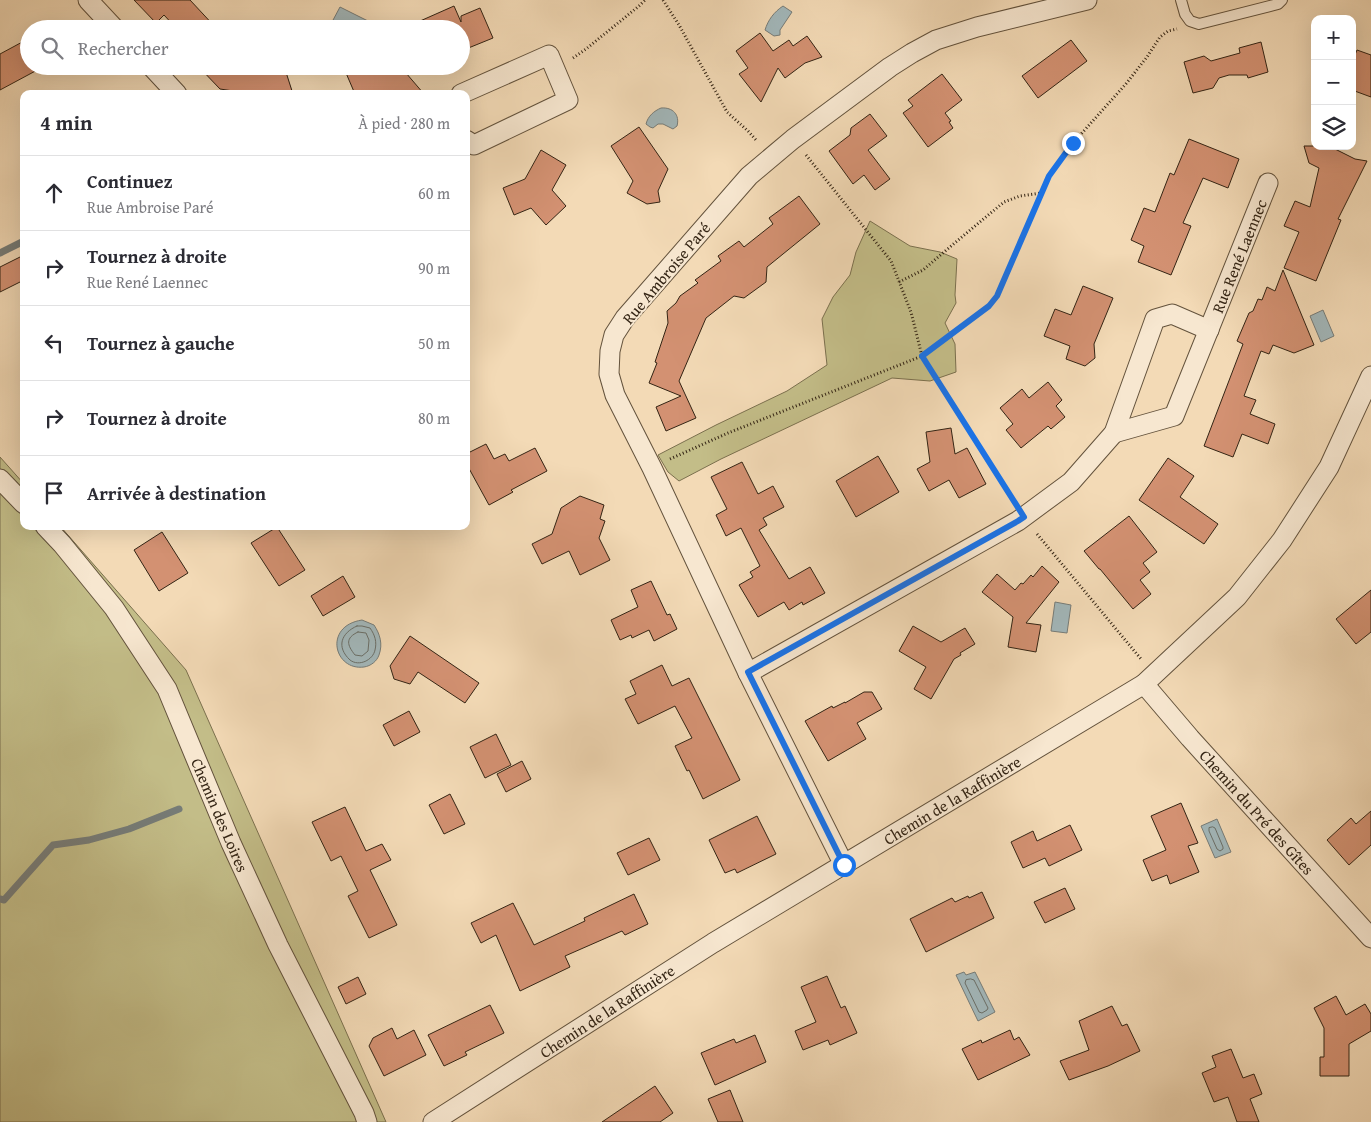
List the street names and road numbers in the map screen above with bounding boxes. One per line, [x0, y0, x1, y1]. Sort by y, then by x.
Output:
street label: Rue René Laennec [1205, 195, 1273, 317]
street label: Rue Ambroise Paré [616, 217, 716, 329]
street label: Chemin du Pré des Gîtes [1194, 744, 1320, 880]
street label: Chemin de la Raffinière [879, 749, 1025, 851]
street label: Chemin des Loires [185, 754, 255, 876]
street label: Chemin de la Raffinière [535, 958, 679, 1064]

